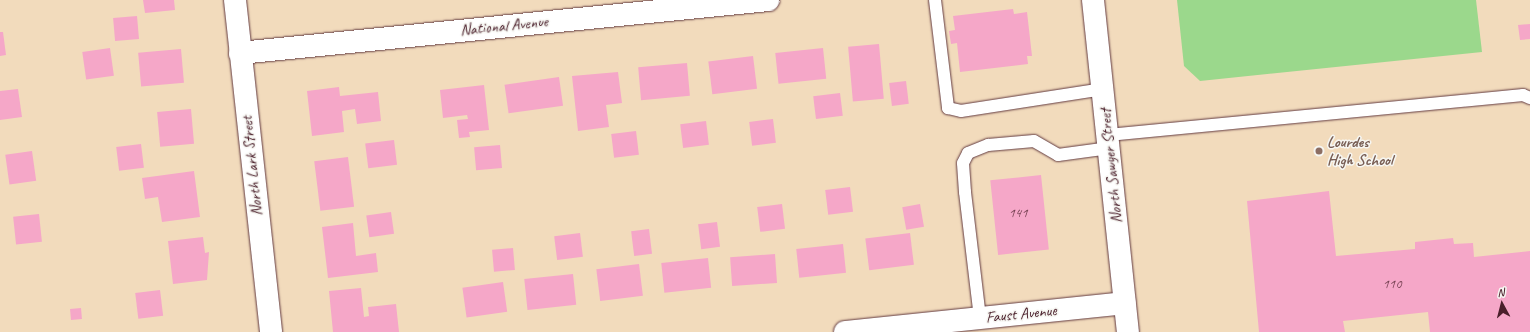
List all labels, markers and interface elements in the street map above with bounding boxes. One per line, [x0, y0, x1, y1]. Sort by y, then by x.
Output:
street label: National Avenue [459, 12, 549, 40]
street label: North Sawyer Street [1095, 108, 1127, 224]
street label: North Lark Street [237, 114, 267, 218]
place label: Lourdes High School [1327, 132, 1392, 170]
marker: Lourdes High School [1314, 146, 1324, 156]
house number: 141 [1009, 205, 1027, 221]
house number: 110 [1383, 276, 1401, 292]
north arrow [1482, 284, 1522, 324]
text: N [1496, 285, 1505, 299]
street label: Faust Avenue [985, 301, 1057, 327]

